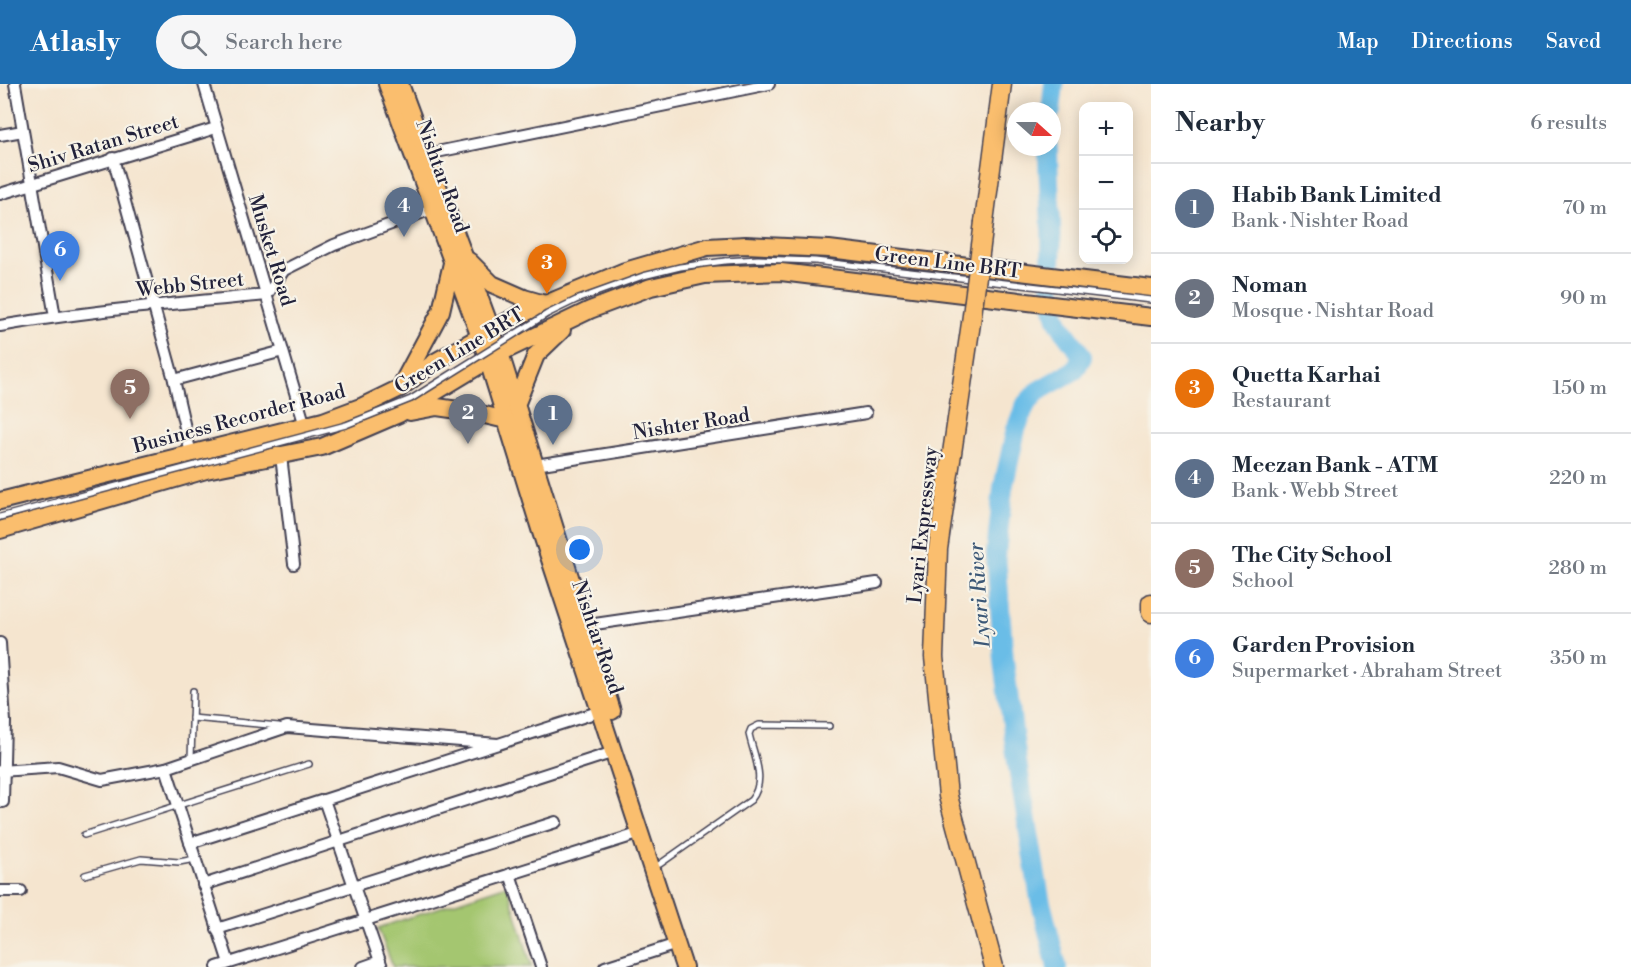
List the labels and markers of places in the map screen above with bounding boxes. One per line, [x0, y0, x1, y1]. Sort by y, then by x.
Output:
pin: 4 [384, 188, 424, 237]
pin: 6 [40, 232, 80, 281]
pin: 3 [528, 244, 566, 294]
pin: 5 [110, 370, 150, 419]
pin: 2 [448, 394, 488, 444]
pin: 1 [534, 396, 572, 445]

